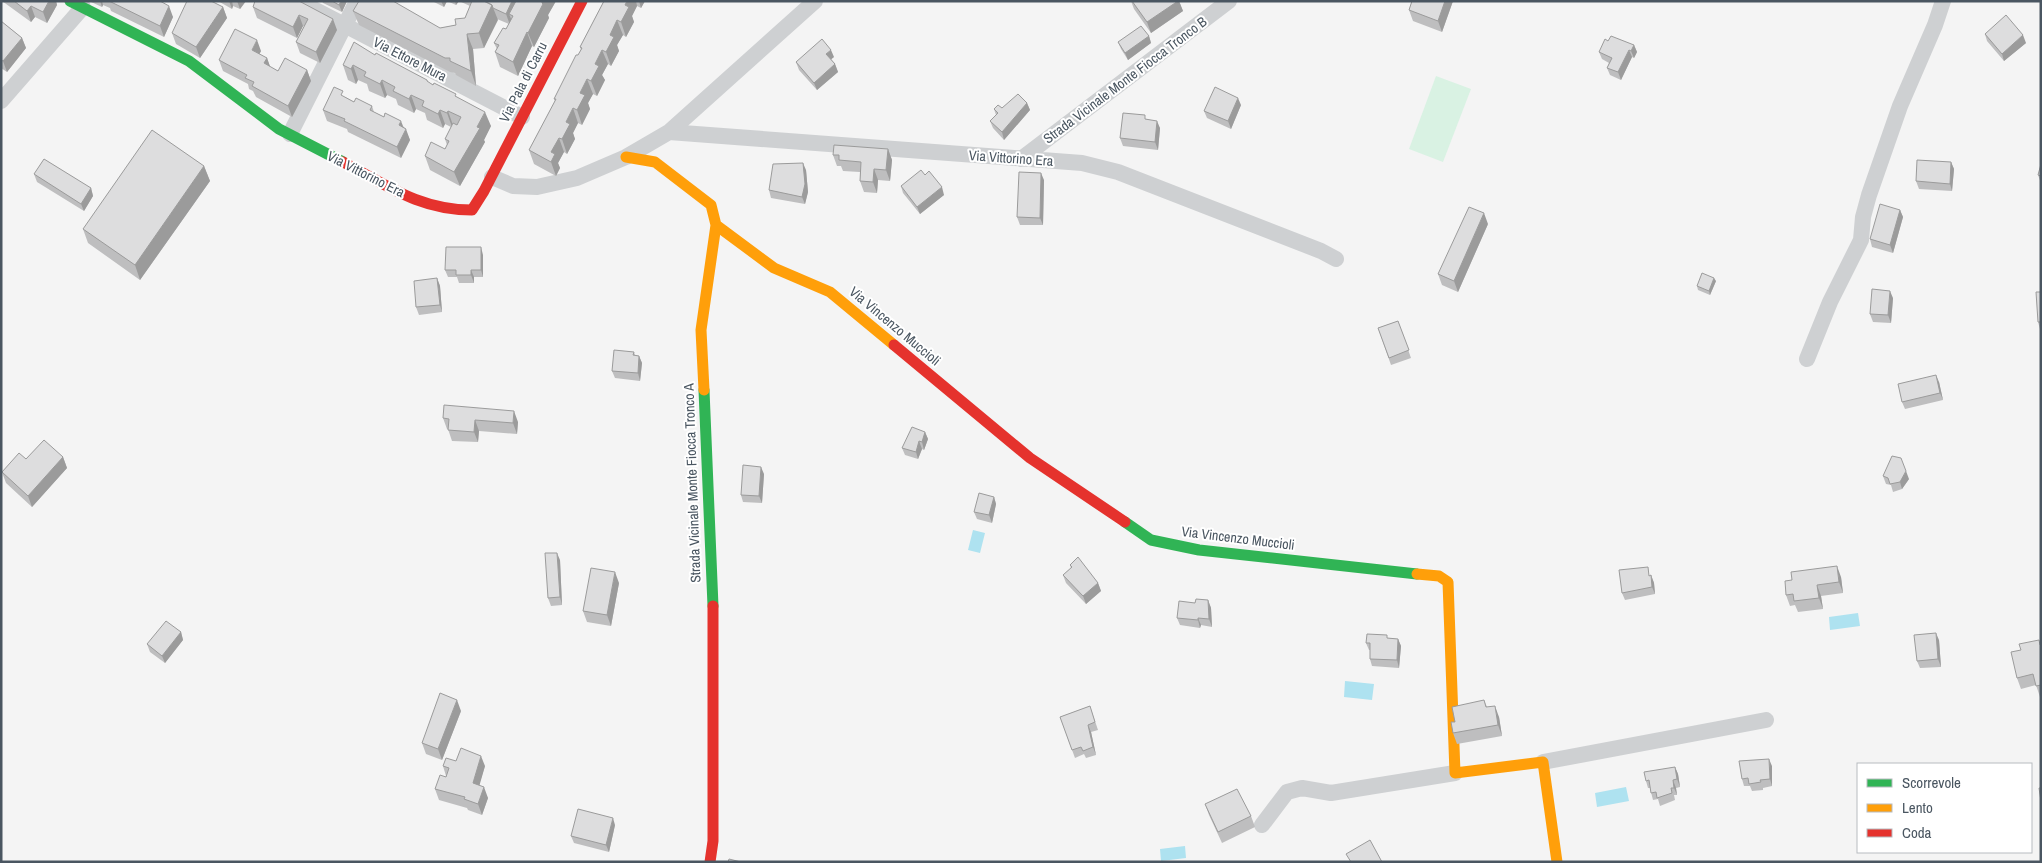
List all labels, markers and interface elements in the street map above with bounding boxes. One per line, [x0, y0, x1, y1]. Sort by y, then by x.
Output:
street label: Strada Vicinale Monte Fiocca Tronco B [1040, 12, 1211, 147]
street label: Via Ettore Mura [370, 33, 450, 86]
street label: Via Pala di Carru [495, 39, 551, 125]
street label: Via Vittorino Era [968, 146, 1054, 170]
street label: Via Vittorino Era [324, 147, 408, 201]
street label: Via Vincenzo Muccioli [846, 283, 944, 369]
street label: Strada Vicinale Monte Fiocca Tronco A [680, 383, 704, 583]
street label: Via Vincenzo Muccioli [1180, 522, 1296, 554]
legend [1857, 763, 2032, 853]
text: Scorrevole [1902, 772, 1961, 793]
text: Lento [1902, 797, 1933, 818]
text: Coda [1902, 822, 1932, 843]

